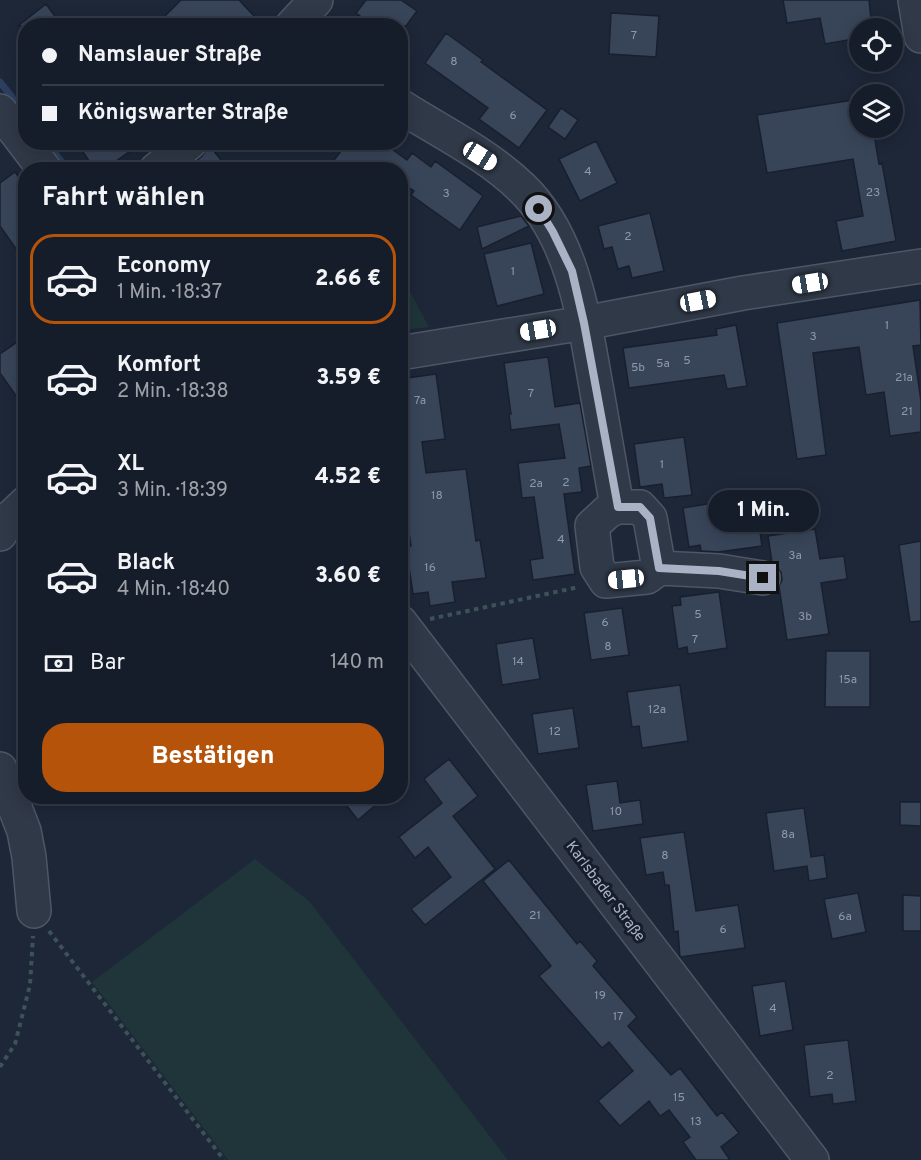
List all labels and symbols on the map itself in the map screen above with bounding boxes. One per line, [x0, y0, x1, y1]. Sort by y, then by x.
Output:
house number: 7 [631, 28, 637, 44]
house number: 8 [450, 54, 458, 70]
house number: 6 [509, 108, 517, 124]
car [460, 139, 500, 173]
house number: 4 [584, 164, 592, 180]
house number: 23 [866, 185, 880, 201]
house number: 3 [442, 186, 450, 202]
route start [525, 195, 552, 222]
house number: 2 [624, 229, 632, 245]
house number: 1 [511, 264, 515, 280]
car [791, 271, 829, 295]
car [679, 289, 717, 313]
car [519, 318, 557, 342]
house number: 1 [885, 318, 889, 334]
house number: 3 [809, 329, 817, 345]
house number: 5 [683, 353, 691, 369]
house number: 5a [656, 356, 670, 372]
house number: 5b [631, 360, 645, 376]
house number: 21a [895, 370, 913, 386]
house number: 7 [528, 386, 534, 402]
house number: 7a [414, 393, 426, 409]
house number: 21 [901, 404, 913, 420]
house number: 1 [660, 457, 664, 473]
house number: 2 [562, 475, 570, 491]
house number: 2a [529, 476, 543, 492]
house number: 18 [431, 488, 443, 504]
callout: 1 Min. [708, 491, 819, 533]
house number: 4 [557, 532, 565, 548]
house number: 3a [788, 548, 802, 564]
house number: 16 [424, 560, 436, 576]
route end [749, 564, 776, 591]
car [607, 568, 645, 590]
house number: 5 [694, 607, 702, 623]
house number: 3b [798, 609, 812, 625]
house number: 6 [601, 615, 609, 631]
house number: 7 [692, 632, 698, 648]
house number: 8 [604, 639, 612, 655]
house number: 14 [512, 654, 524, 670]
house number: 15a [839, 672, 857, 688]
house number: 12a [648, 702, 666, 718]
house number: 12 [549, 724, 561, 740]
house number: 10 [610, 804, 622, 820]
house number: 8a [781, 827, 795, 843]
street label: Karlsbader Straße [561, 838, 649, 946]
house number: 8 [661, 848, 669, 864]
house number: 21 [529, 908, 541, 924]
house number: 6a [838, 909, 852, 925]
house number: 6 [719, 922, 727, 938]
house number: 19 [594, 988, 606, 1004]
house number: 4 [769, 1001, 777, 1017]
house number: 17 [613, 1009, 623, 1025]
house number: 2 [826, 1068, 834, 1084]
house number: 15 [673, 1090, 685, 1106]
house number: 13 [690, 1114, 702, 1130]

